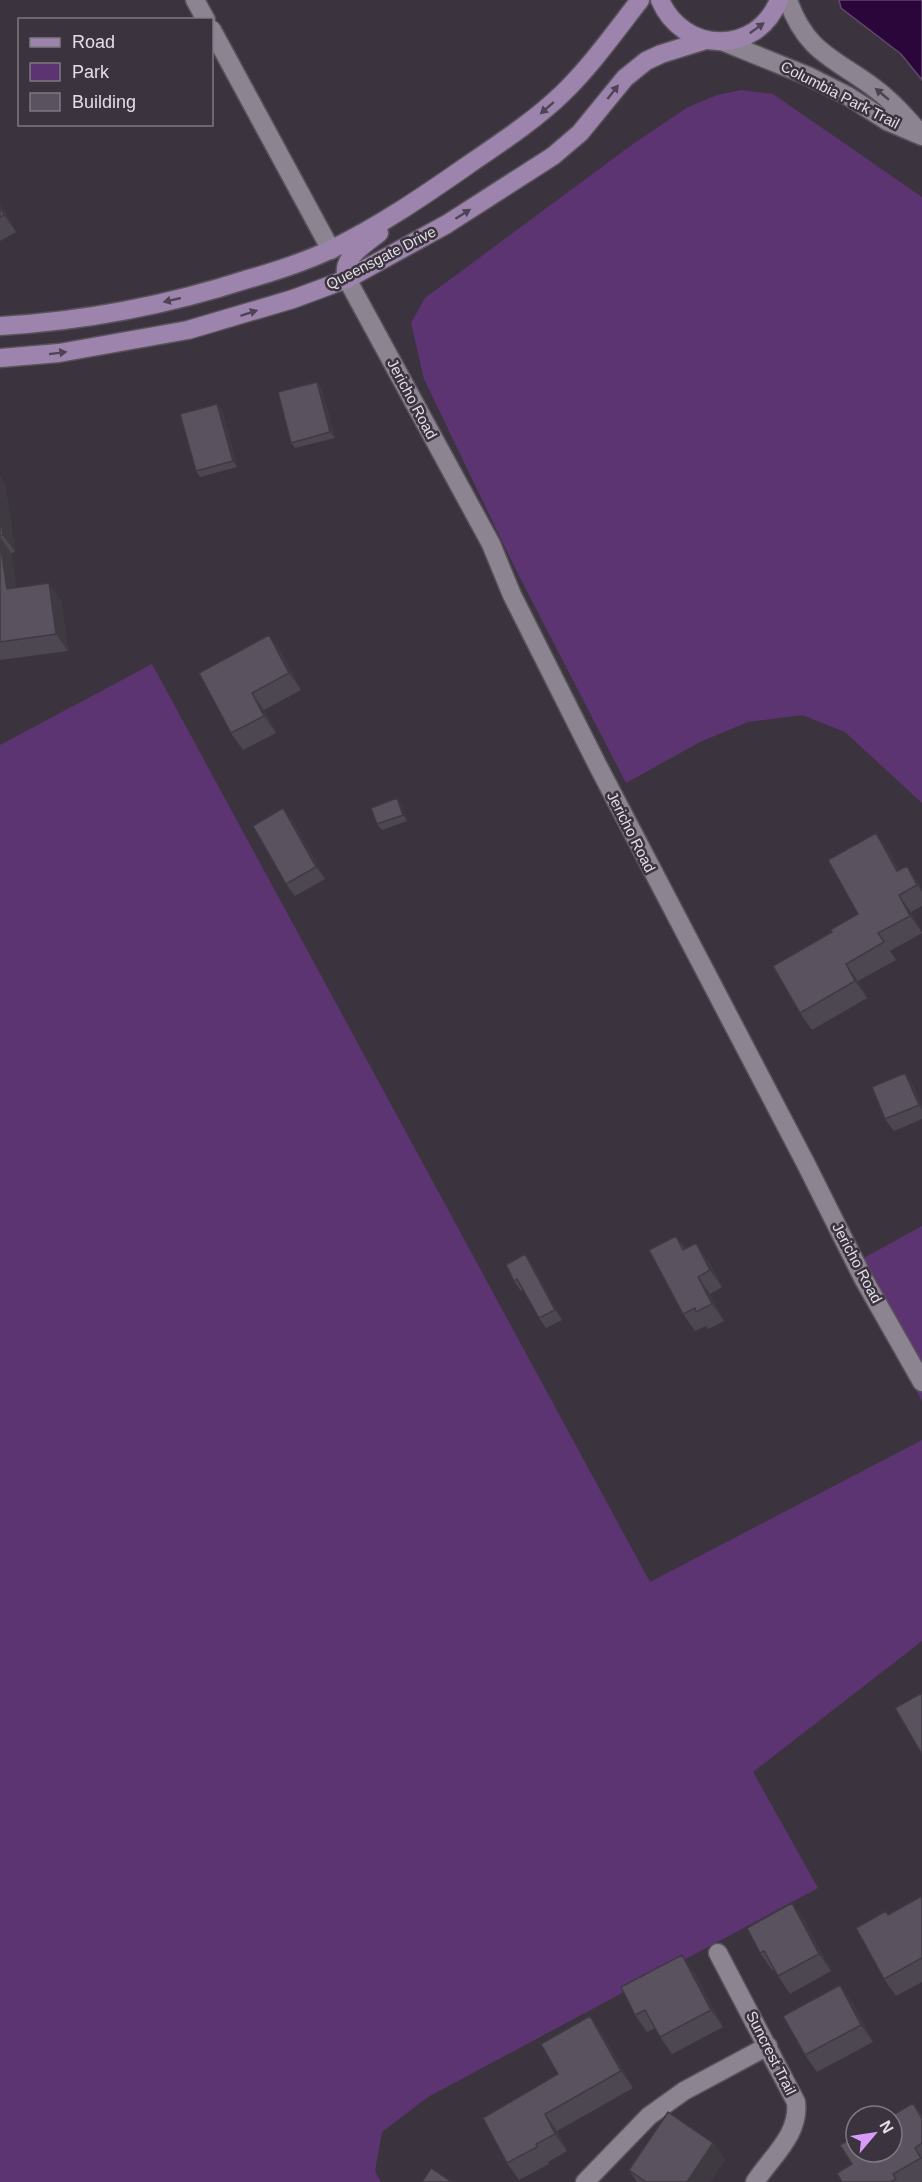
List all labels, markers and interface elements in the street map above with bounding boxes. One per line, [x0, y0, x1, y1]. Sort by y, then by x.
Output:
legend [18, 18, 213, 126]
one-way arrow [749, 22, 765, 34]
text: Road [72, 32, 115, 52]
street label: Columbia Park Trail [778, 57, 902, 132]
text: Park [72, 62, 110, 82]
one-way arrow [607, 85, 619, 100]
one-way arrow [874, 87, 890, 100]
text: Building [72, 92, 136, 112]
one-way arrow [539, 101, 555, 114]
one-way arrow [455, 208, 471, 219]
street label: Queensgate Drive [323, 223, 438, 293]
one-way arrow [163, 296, 181, 306]
one-way arrow [240, 308, 258, 317]
one-way arrow [49, 348, 68, 358]
street label: Jericho Road [384, 356, 441, 442]
street label: Jericho Road [604, 789, 659, 875]
street label: Jericho Road [829, 1220, 886, 1306]
street label: Suncrest Trail [743, 2008, 800, 2097]
north arrow [844, 2104, 904, 2164]
text: N [876, 2118, 897, 2136]

